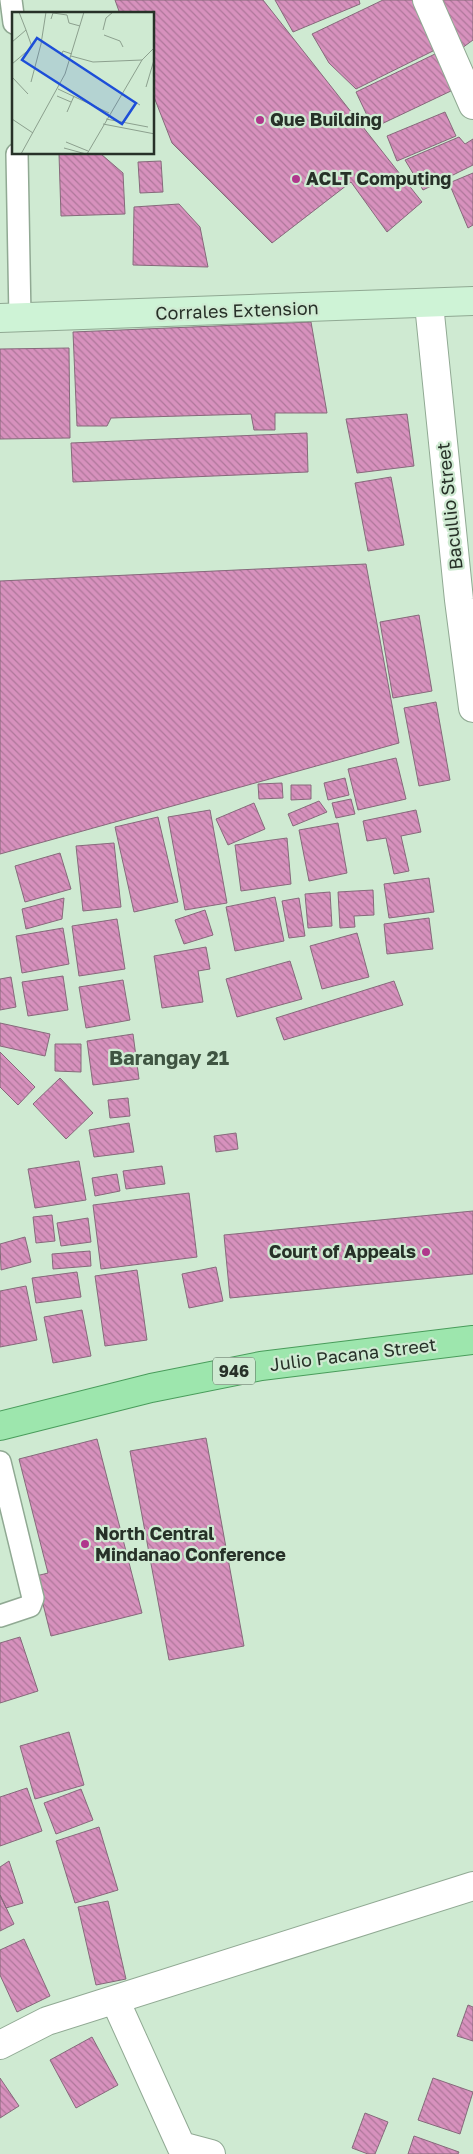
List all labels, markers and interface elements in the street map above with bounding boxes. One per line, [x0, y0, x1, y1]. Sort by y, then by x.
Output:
inset map [12, 12, 155, 155]
place label: Que Building [270, 108, 382, 130]
marker: Que Building [254, 114, 266, 126]
place label: ACLT Computing [306, 167, 451, 189]
marker: ACLT Computing [290, 173, 302, 185]
street label: Corrales Extension [155, 296, 319, 324]
street label: Bacullio Street [431, 441, 467, 571]
district label: Barangay 21 [109, 1045, 229, 1069]
place label: Court of Appeals [269, 1240, 416, 1262]
marker: Court of Appeals [420, 1246, 432, 1258]
street label: Julio Pacana Street [268, 1333, 437, 1375]
road number: 946 [213, 1358, 255, 1384]
place label: North Central Mindanao Conference [95, 1522, 286, 1565]
marker: North Central Mindanao Conference [79, 1538, 91, 1550]

